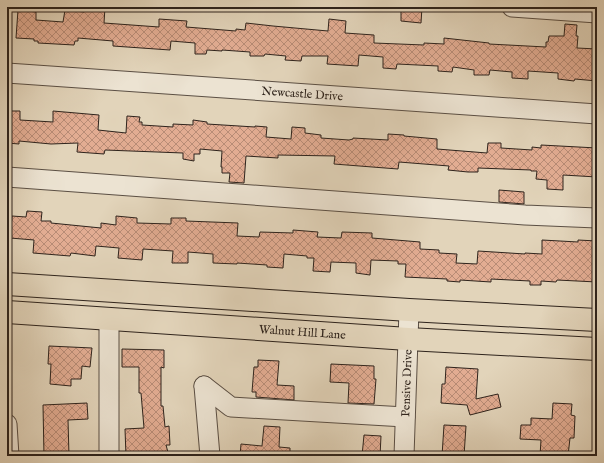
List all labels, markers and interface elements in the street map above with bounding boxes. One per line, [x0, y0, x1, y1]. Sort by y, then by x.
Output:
street label: Newcastle Drive [261, 84, 344, 104]
street label: Walnut Hill Lane [258, 322, 347, 343]
street label: Pensive Drive [398, 349, 416, 417]

